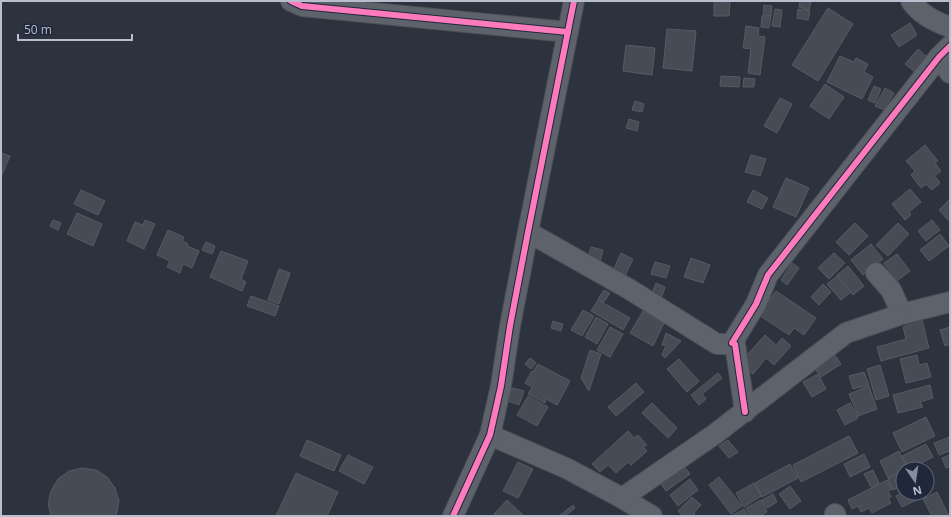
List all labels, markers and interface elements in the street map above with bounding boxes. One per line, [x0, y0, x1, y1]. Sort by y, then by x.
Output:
scale bar [18, 16, 132, 42]
text: 50 m [24, 21, 52, 38]
north arrow [895, 461, 935, 501]
text: N [911, 483, 923, 500]

